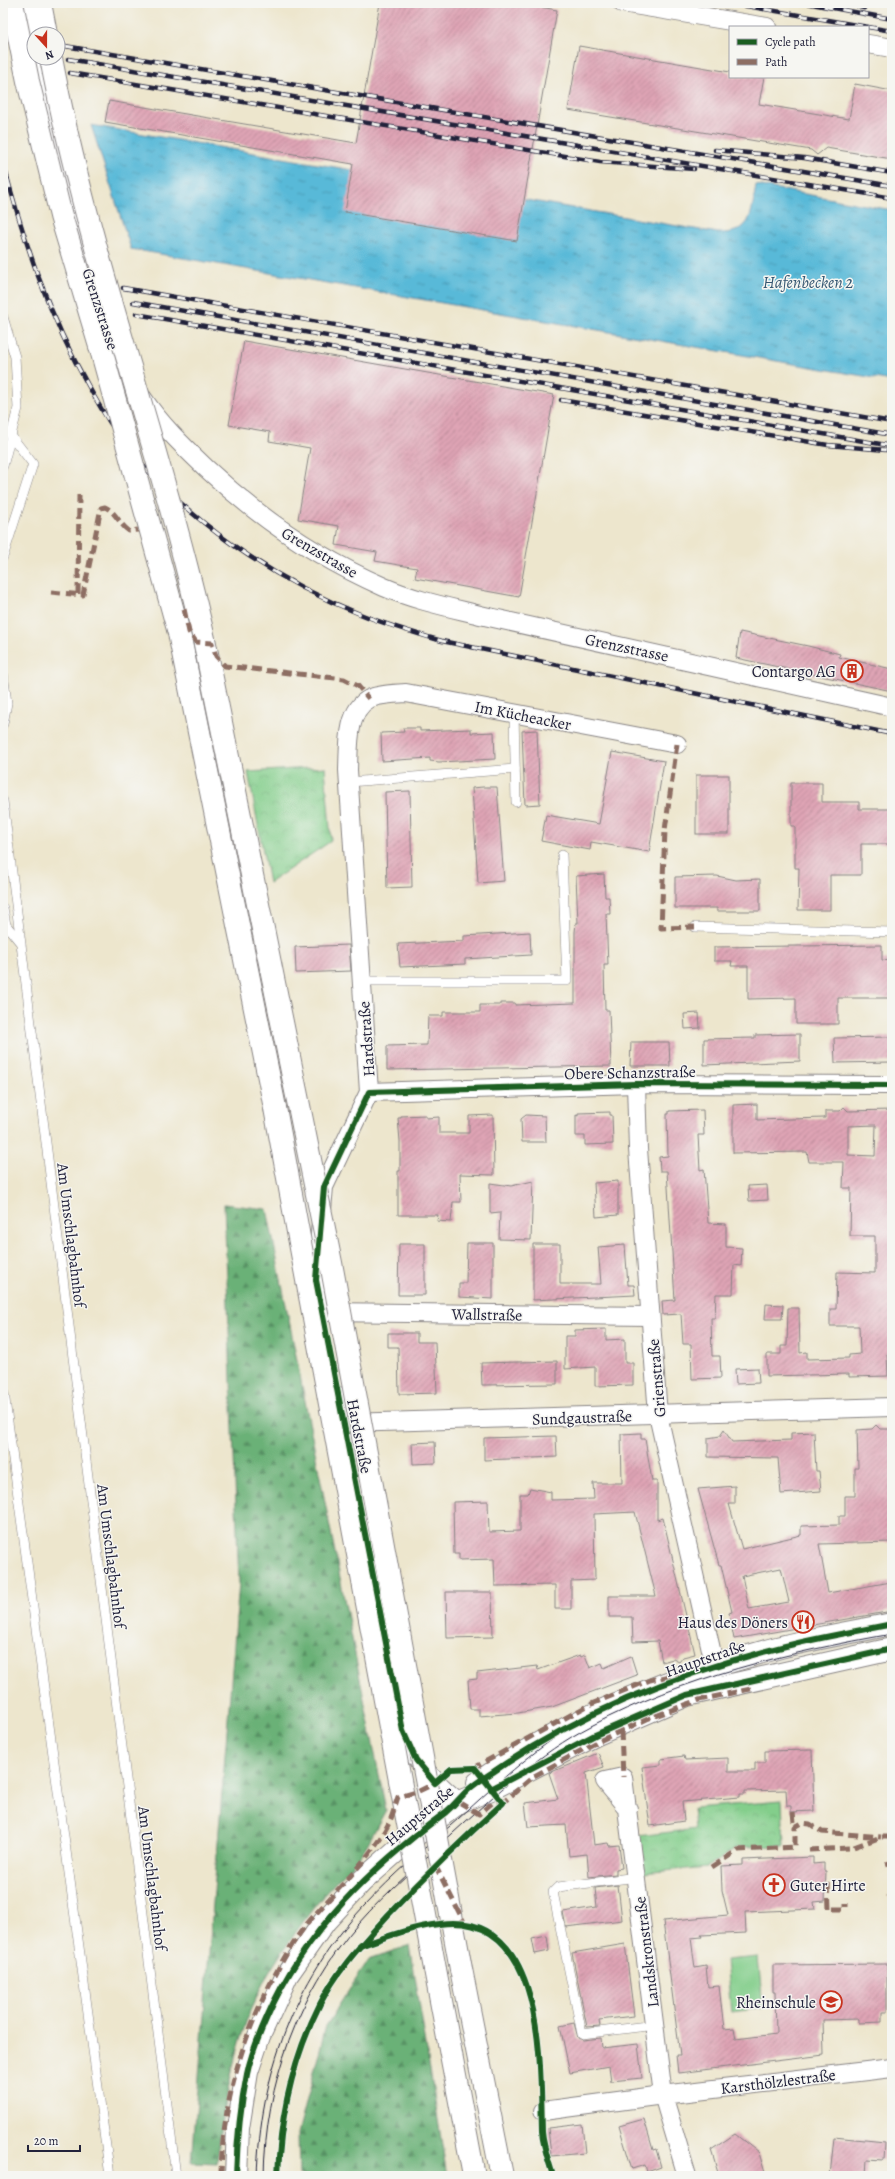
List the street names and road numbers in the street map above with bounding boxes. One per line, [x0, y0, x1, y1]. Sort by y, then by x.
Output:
street label: Grenzstrasse [76, 266, 124, 353]
street label: Grenzstrasse [277, 522, 362, 584]
street label: Grenzstrasse [583, 628, 671, 668]
street label: Im Kücheacker [473, 696, 573, 736]
street label: Hardstraße [353, 1000, 381, 1077]
street label: Obere Schanzstraße [564, 1061, 696, 1085]
street label: Am Umschlagbahnhof [51, 1161, 91, 1311]
street label: Wallstraße [450, 1303, 522, 1327]
street label: Grienstraße [643, 1338, 671, 1418]
street label: Hardstraße [341, 1397, 377, 1475]
street label: Sundgaustraße [532, 1405, 632, 1431]
street label: Am Umschlagbahnhof [91, 1482, 131, 1632]
street label: Hauptstraße [662, 1635, 748, 1683]
street label: Hauptstraße [381, 1781, 459, 1851]
street label: Am Umschlagbahnhof [132, 1804, 172, 1954]
street label: Landskronstraße [629, 1895, 665, 2009]
street label: Karsthölzlestraße [719, 2064, 837, 2100]

